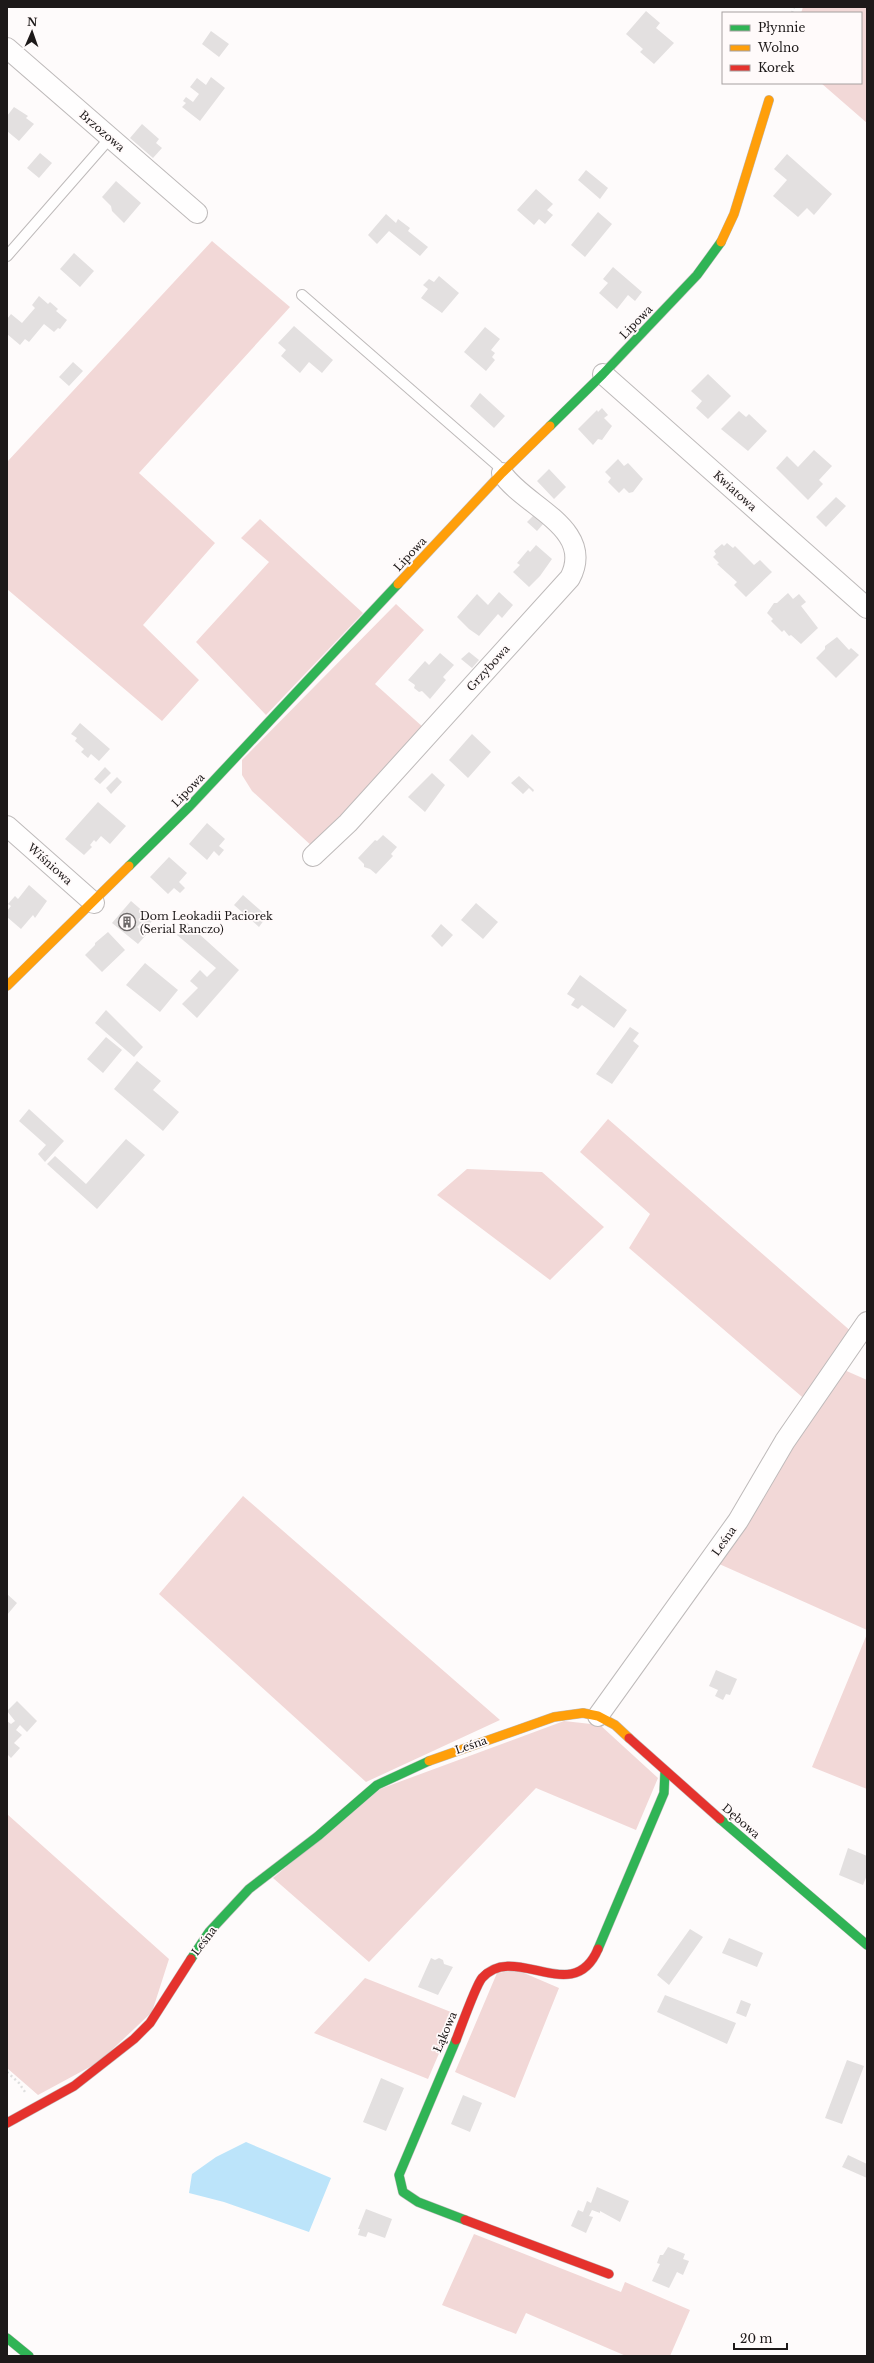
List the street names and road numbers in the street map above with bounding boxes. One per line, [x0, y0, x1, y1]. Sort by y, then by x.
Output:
street label: Brzozowa [76, 108, 128, 155]
street label: Lipowa [617, 302, 656, 342]
street label: Kwiatowa [710, 468, 760, 515]
street label: Lipowa [391, 533, 430, 574]
street label: Grzybowa [464, 641, 513, 694]
street label: Lipowa [169, 770, 208, 810]
street label: Wiśniowa [24, 840, 76, 888]
street label: Leśna [709, 1523, 740, 1559]
street label: Leśna [453, 1733, 490, 1757]
street label: Dębowa [719, 1801, 763, 1842]
street label: Leśna [188, 1923, 220, 1958]
street label: Łąkowa [430, 2009, 460, 2054]

